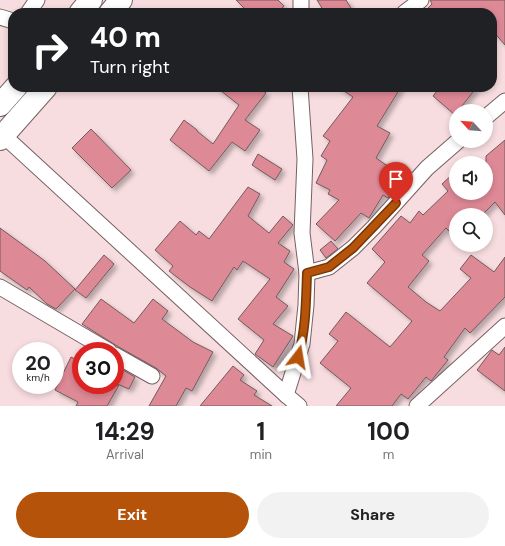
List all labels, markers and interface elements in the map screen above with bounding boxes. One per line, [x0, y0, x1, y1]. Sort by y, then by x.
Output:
text: 40 m [90, 19, 161, 56]
icon: right [24, 24, 76, 76]
text: Turn right [90, 55, 170, 79]
north arrow [449, 104, 493, 148]
map controls [449, 104, 493, 252]
button: sound [449, 156, 493, 200]
pin [379, 162, 413, 203]
icon: arrive [385, 168, 407, 190]
button: search [449, 208, 493, 252]
position arrow [277, 336, 319, 378]
speed limit sign: 30 [72, 342, 124, 394]
text: 20 [25, 350, 51, 376]
text: km/h [26, 371, 50, 384]
text: 14:29 [95, 416, 155, 447]
text: 1 [257, 416, 265, 447]
text: 100 [367, 416, 410, 447]
text: Arrival [106, 446, 144, 463]
text: min [250, 446, 272, 463]
text: m [383, 446, 394, 463]
button: Exit [16, 492, 249, 538]
button: Share [257, 492, 489, 538]

